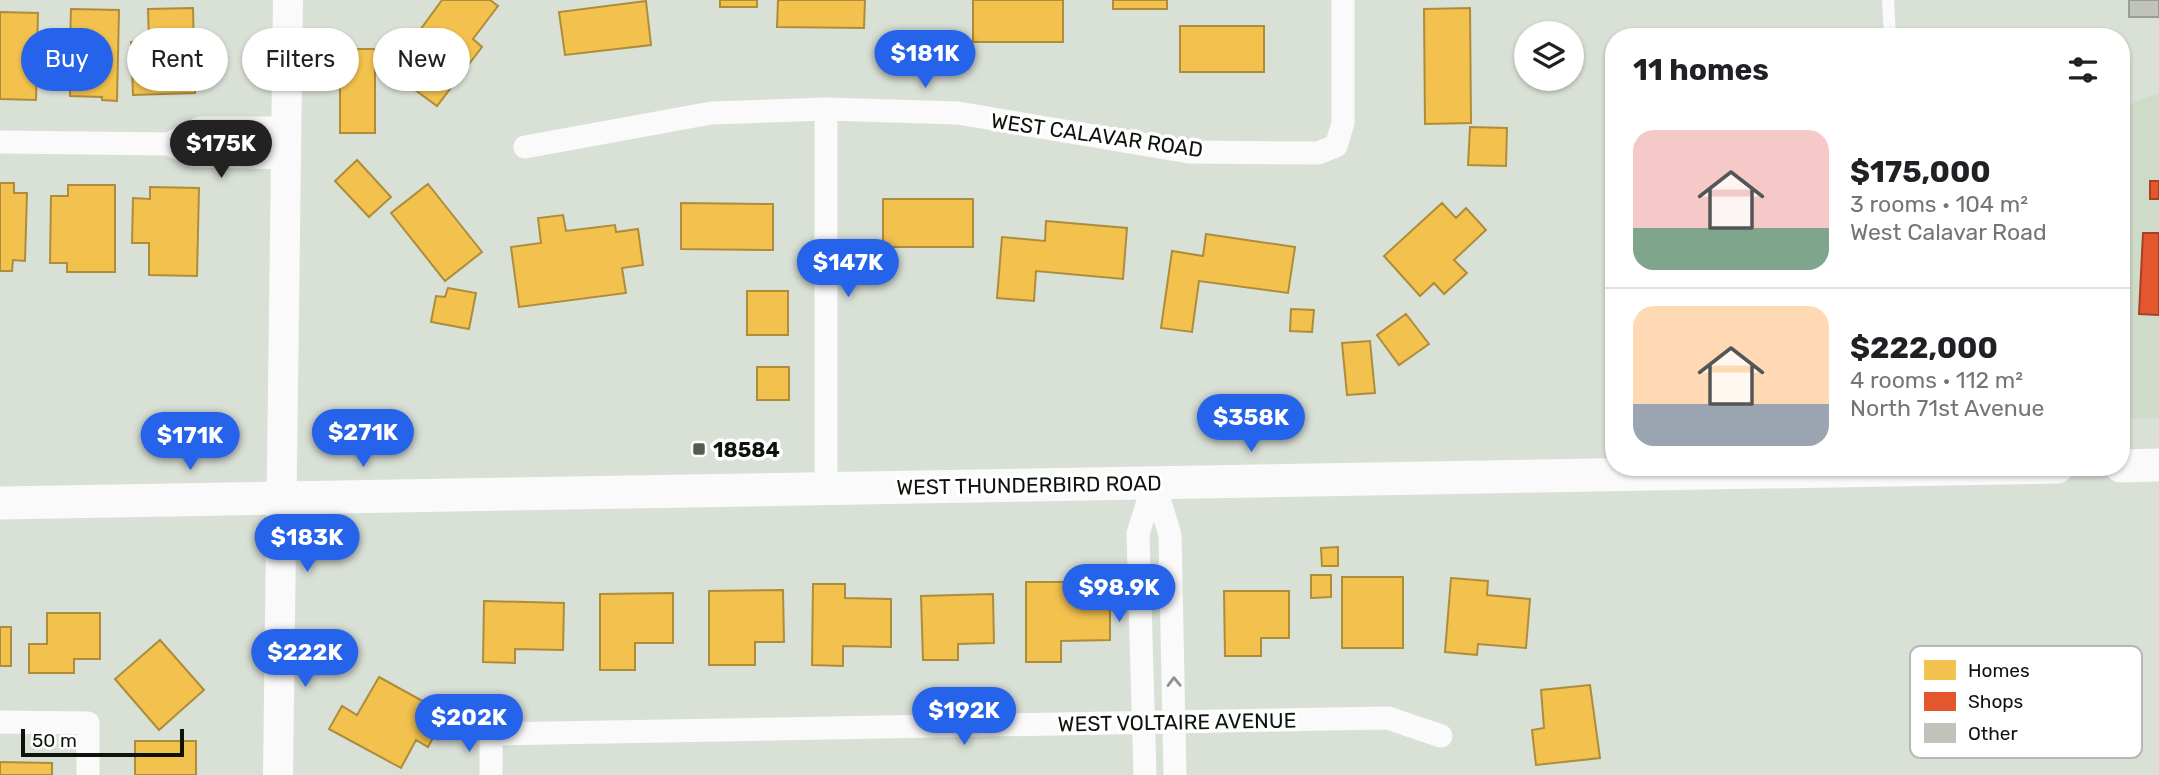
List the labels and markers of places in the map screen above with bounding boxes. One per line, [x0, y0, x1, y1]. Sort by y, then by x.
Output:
pin: $181K [876, 31, 974, 90]
pin: $175K [172, 120, 270, 180]
pin: $147K [799, 240, 897, 299]
pin: $358K [1202, 394, 1300, 454]
pin: $271K [314, 410, 412, 469]
pin: $171K [141, 412, 239, 472]
place label: 18584 [713, 437, 780, 462]
marker: 18584 [691, 441, 707, 457]
pin: $183K [258, 514, 356, 574]
pin: $98.9K [1062, 564, 1176, 624]
pin: $222K [256, 630, 354, 689]
pin: $192K [915, 688, 1013, 747]
pin: $202K [420, 694, 518, 754]

